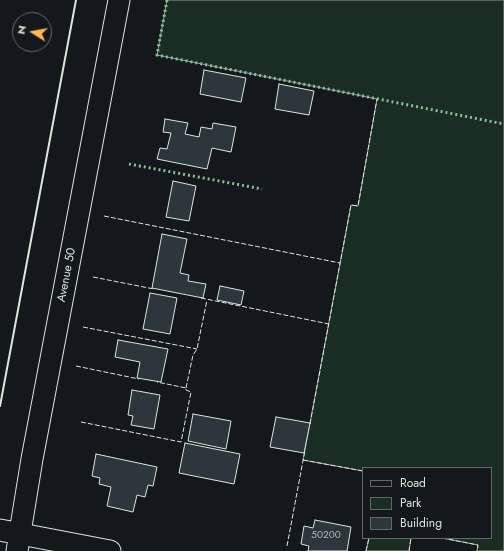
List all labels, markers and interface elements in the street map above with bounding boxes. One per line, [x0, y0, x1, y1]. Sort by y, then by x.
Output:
north arrow [12, 12, 52, 52]
text: N [13, 24, 30, 36]
street label: Avenue 50 [55, 247, 79, 303]
legend [362, 467, 492, 539]
text: Road [400, 474, 426, 492]
text: Park [400, 494, 421, 512]
text: Building [400, 514, 442, 532]
house number: 50200 [311, 530, 341, 542]

